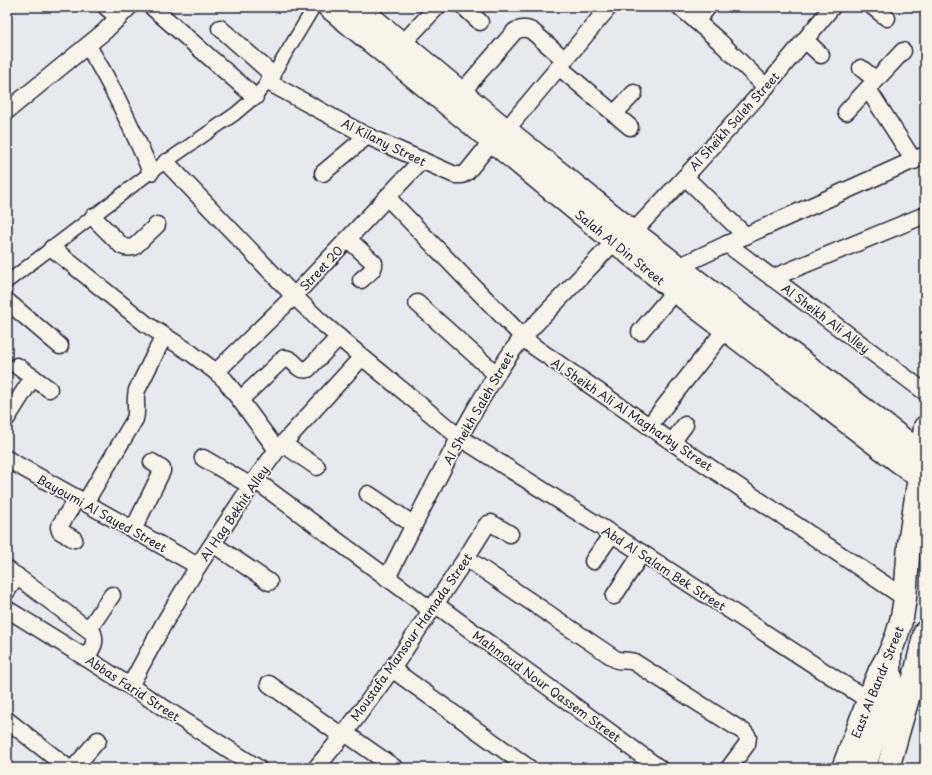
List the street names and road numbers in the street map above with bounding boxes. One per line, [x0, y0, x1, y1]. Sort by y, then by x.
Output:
street label: Al Sheikh Saleh Street [685, 68, 783, 174]
street label: Al Kilany Street [339, 114, 429, 170]
street label: Salah Al Din Street [571, 205, 669, 289]
street label: Street 20 [295, 241, 347, 295]
street label: Al Sheikh Ali Alley [778, 279, 874, 357]
street label: Al Sheikh Saleh Street [438, 348, 518, 468]
street label: Al Sheikh Ali Al Magharby Street [548, 353, 716, 475]
street label: Al Hag Bekhit Alley [195, 461, 273, 565]
street label: Bayoumi Al Sayed Street [34, 470, 170, 556]
street label: Abd Al Salam Bek Street [599, 521, 729, 615]
street label: Moustafa Mansour Hamada Street [346, 549, 476, 725]
street label: East Al Bandr Street [846, 623, 908, 741]
street label: Mahmoud Nour Qassem Street [469, 626, 625, 746]
street label: Abbas Farid Street [82, 651, 184, 725]

